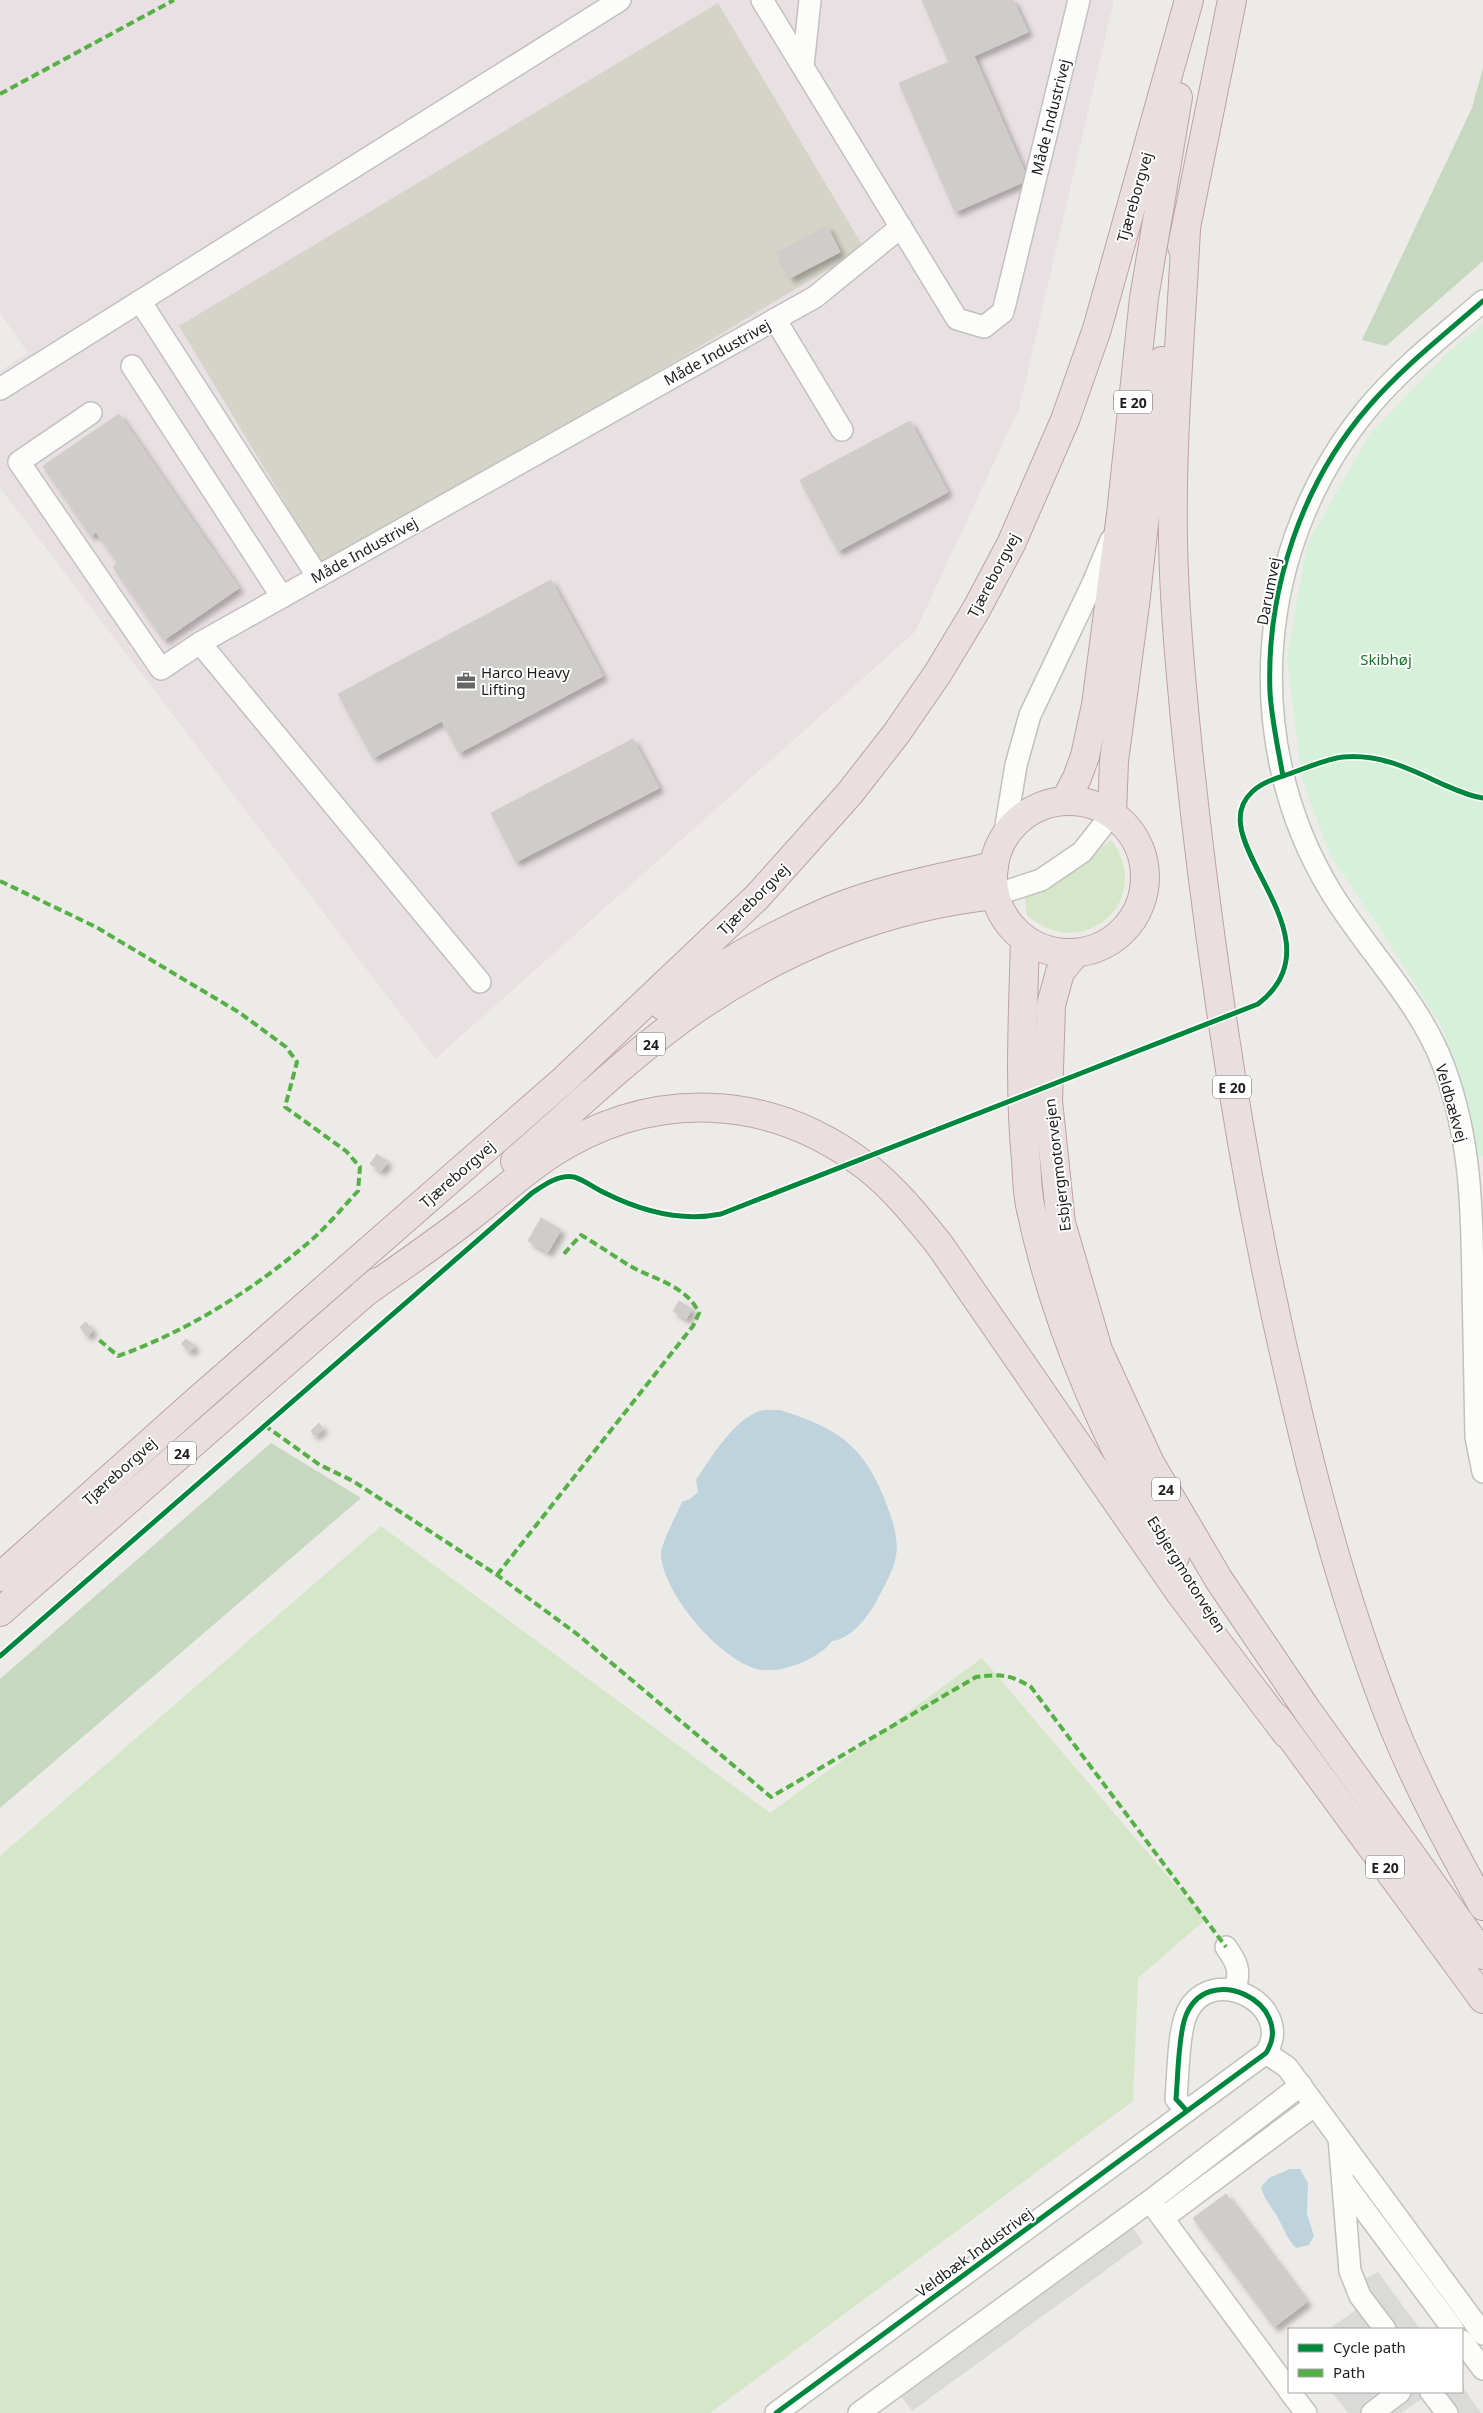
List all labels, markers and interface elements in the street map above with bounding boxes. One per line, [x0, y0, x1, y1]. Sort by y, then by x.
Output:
street label: Måde Industrivej [1026, 57, 1074, 177]
street label: Tjæreborgvej [1112, 150, 1156, 244]
street label: Måde Industrivej [660, 314, 774, 390]
road number: E 20 [1114, 391, 1152, 414]
street label: Måde Industrivej [307, 512, 421, 588]
street label: Tjæreborgvej [962, 529, 1024, 621]
street label: Darumvej [1252, 555, 1284, 627]
park label: Skibhøj [1360, 649, 1412, 669]
place label: Harco Heavy Lifting [481, 662, 570, 699]
office icon: Harco Heavy Lifting [455, 670, 477, 692]
street label: Tjæreborgvej [713, 859, 793, 939]
road number: 24 [637, 1032, 665, 1056]
street label: Veldbækvej [1431, 1062, 1473, 1144]
road number: E 20 [1213, 1076, 1251, 1098]
street label: Esbjergmotorvejen [1039, 1097, 1075, 1233]
street label: Tjæreborgvej [415, 1136, 499, 1212]
street label: Tjæreborgvej [78, 1432, 160, 1510]
road number: 24 [168, 1442, 196, 1465]
road number: 24 [1152, 1478, 1180, 1500]
street label: Esbjergmotorvejen [1143, 1512, 1231, 1636]
road number: E 20 [1366, 1855, 1404, 1878]
street label: Veldbæk Industrivej [912, 2203, 1036, 2301]
legend [1288, 2328, 1463, 2393]
text: Cycle path [1333, 2337, 1406, 2357]
text: Path [1333, 2362, 1365, 2382]

